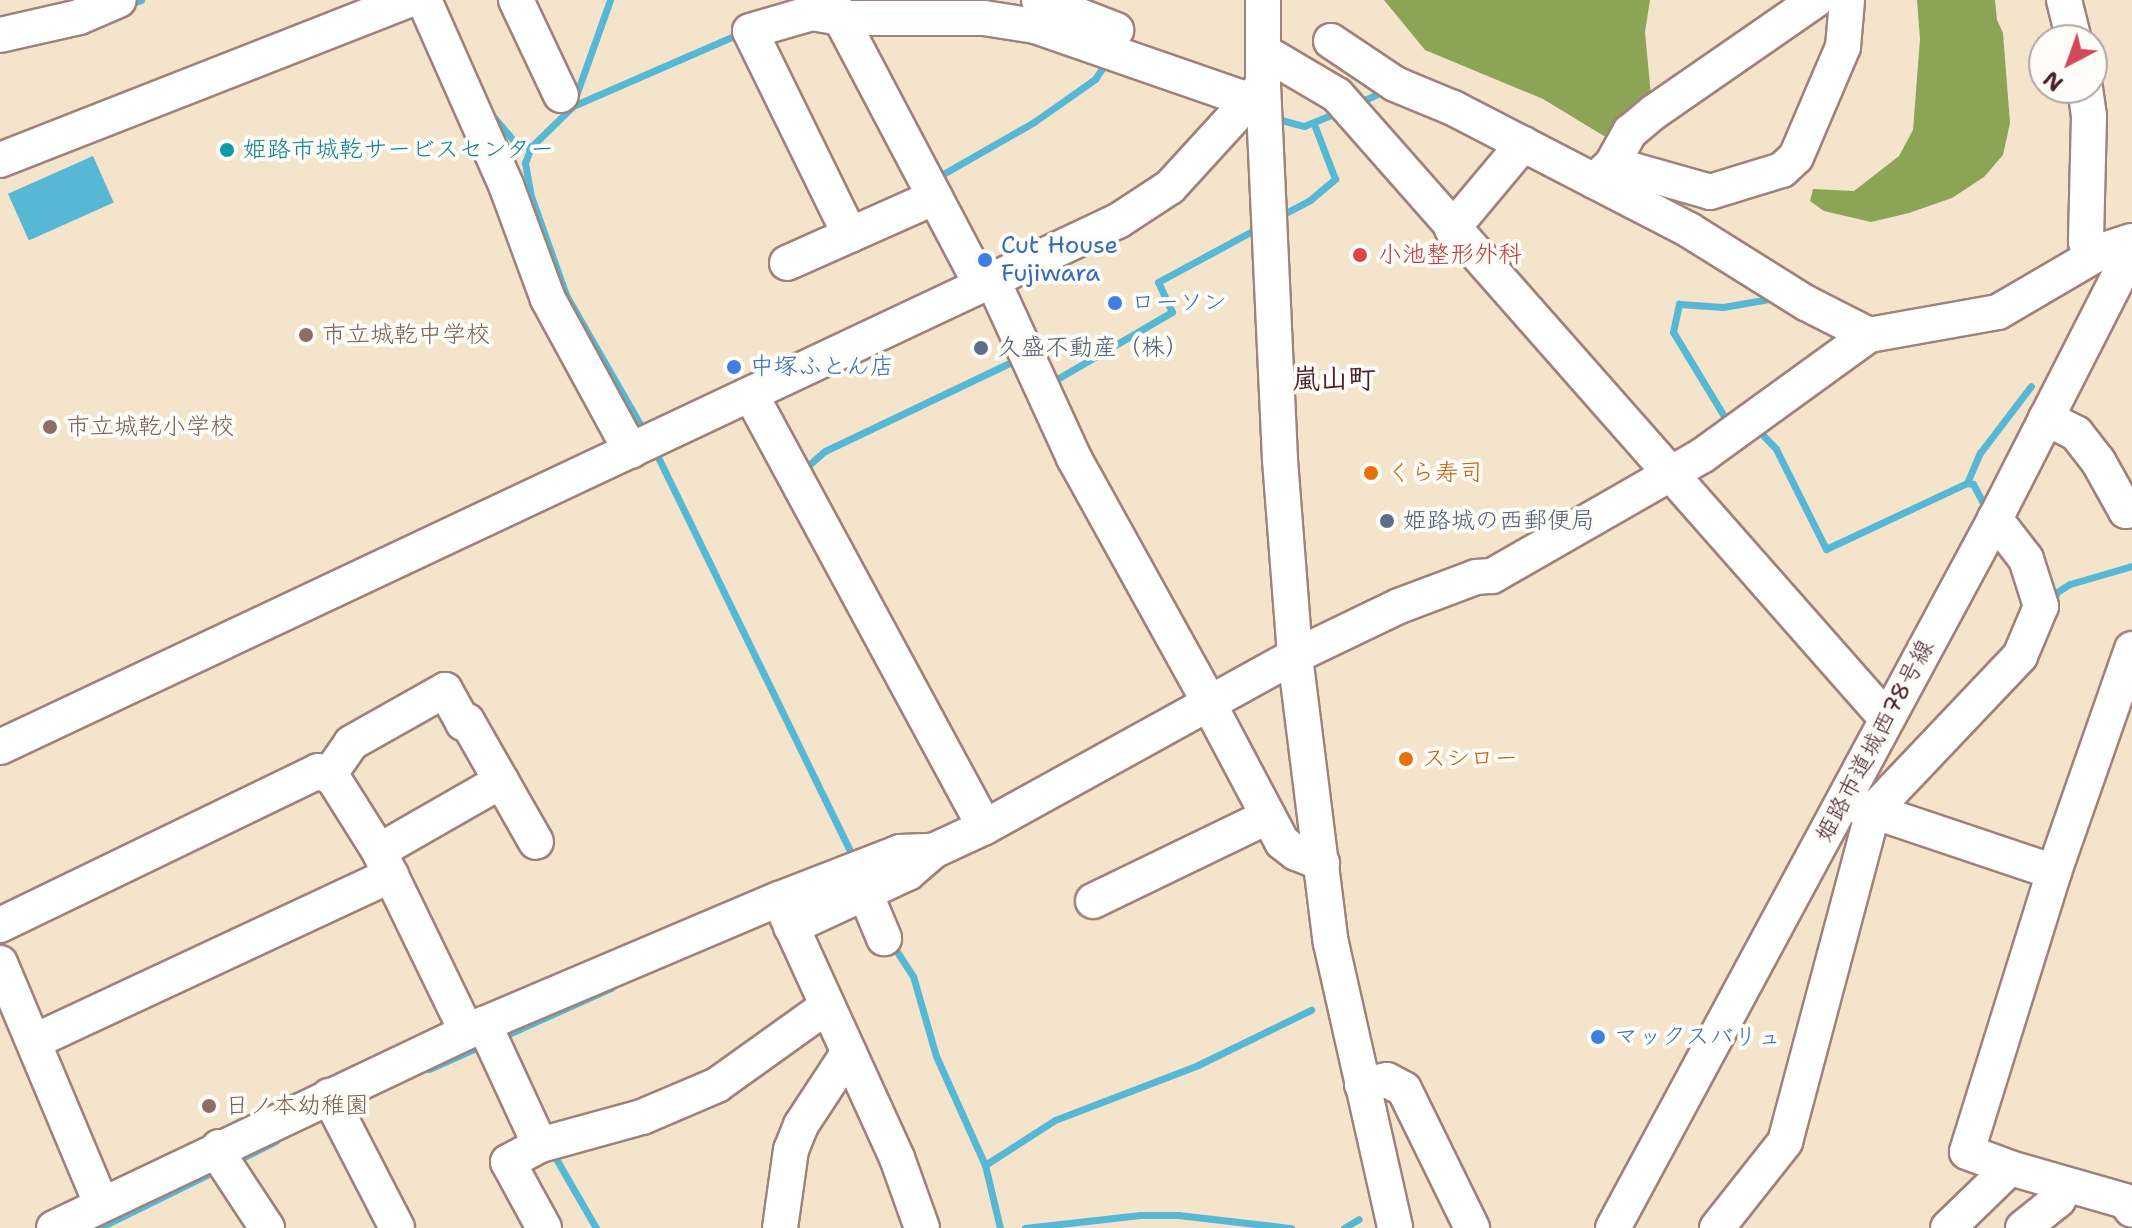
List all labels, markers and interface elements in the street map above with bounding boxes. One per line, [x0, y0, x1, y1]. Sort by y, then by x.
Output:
north arrow [2028, 24, 2108, 104]
text: N [2037, 64, 2069, 98]
place label: 姫路市城乾サービスセンター [243, 136, 555, 164]
marker: 姫路市城乾サービスセンター [218, 141, 236, 159]
place label: Cut House Fujiwara [1001, 232, 1118, 288]
place label: 小池整形外科 [1378, 241, 1522, 269]
marker: 小池整形外科 [1349, 244, 1371, 266]
marker: Cut House Fujiwara [976, 251, 994, 269]
place label: ローソン [1131, 289, 1227, 317]
marker: ローソン [1106, 294, 1124, 312]
place label: 市立城乾中学校 [322, 321, 490, 349]
marker: 市立城乾中学校 [297, 326, 315, 344]
place label: 久盛不動産（株） [997, 334, 1189, 362]
marker: 久盛不動産（株） [972, 339, 990, 357]
place label: 中塚ふとん店 [750, 353, 894, 381]
marker: 中塚ふとん店 [725, 358, 743, 376]
district label: 嵐山町 [1292, 361, 1376, 395]
place label: 市立城乾小学校 [66, 413, 234, 441]
marker: 市立城乾小学校 [41, 418, 59, 436]
place label: くら寿司 [1387, 459, 1483, 487]
marker: くら寿司 [1362, 464, 1380, 482]
place label: 姫路城の西郵便局 [1403, 507, 1595, 535]
marker: 姫路城の西郵便局 [1378, 512, 1396, 530]
street label: 姫路市道城西78号線 [1810, 635, 1940, 847]
place label: スシロー [1422, 745, 1518, 773]
marker: スシロー [1397, 750, 1415, 768]
place label: マックスバリュ [1614, 1023, 1782, 1051]
marker: マックスバリュ [1589, 1028, 1607, 1046]
place label: 日ノ本幼稚園 [225, 1092, 369, 1120]
marker: 日ノ本幼稚園 [200, 1097, 218, 1115]

